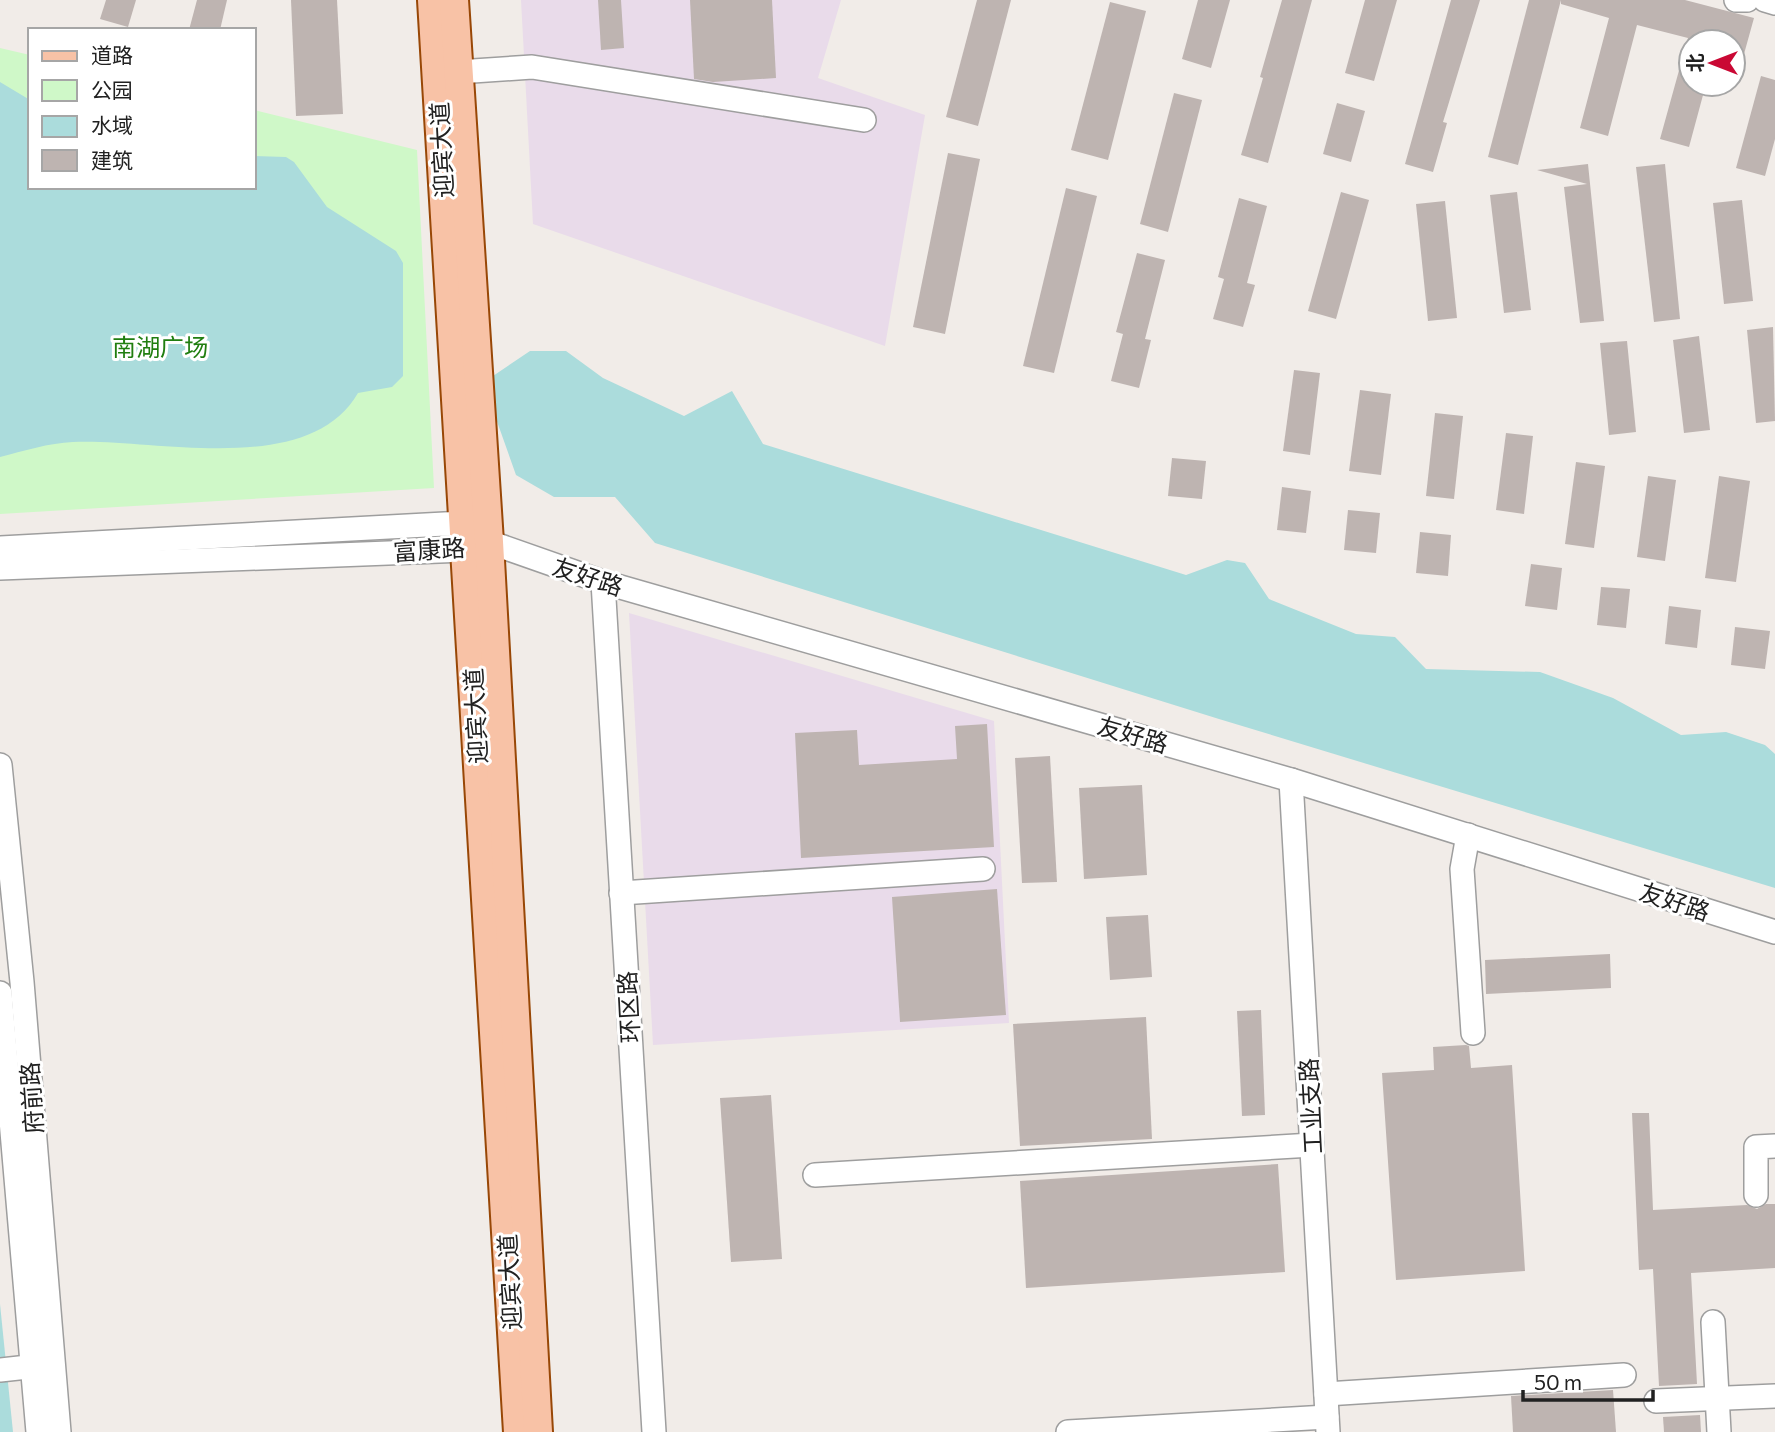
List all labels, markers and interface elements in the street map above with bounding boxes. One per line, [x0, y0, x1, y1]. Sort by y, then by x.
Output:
legend [28, 28, 256, 189]
north arrow [1677, 28, 1747, 98]
text: 道路 [91, 42, 133, 67]
text: 北 [1683, 53, 1706, 73]
text: 公园 [91, 77, 133, 102]
street label: 迎宾大道 [424, 101, 458, 199]
text: 水域 [91, 112, 133, 137]
text: 建筑 [91, 147, 133, 172]
park label: 南湖广场 [112, 332, 208, 361]
street label: 富康路 [392, 532, 466, 566]
street label: 友好路 [549, 551, 627, 601]
street label: 迎宾大道 [458, 667, 492, 765]
street label: 友好路 [1094, 710, 1172, 758]
street label: 友好路 [1636, 876, 1714, 926]
street label: 环区路 [612, 970, 644, 1044]
street label: 工业支路 [1293, 1057, 1327, 1155]
street label: 府前路 [14, 1061, 48, 1135]
street label: 迎宾大道 [492, 1233, 526, 1331]
scale bar [1523, 1358, 1652, 1402]
text: 50 m [1534, 1369, 1582, 1394]

